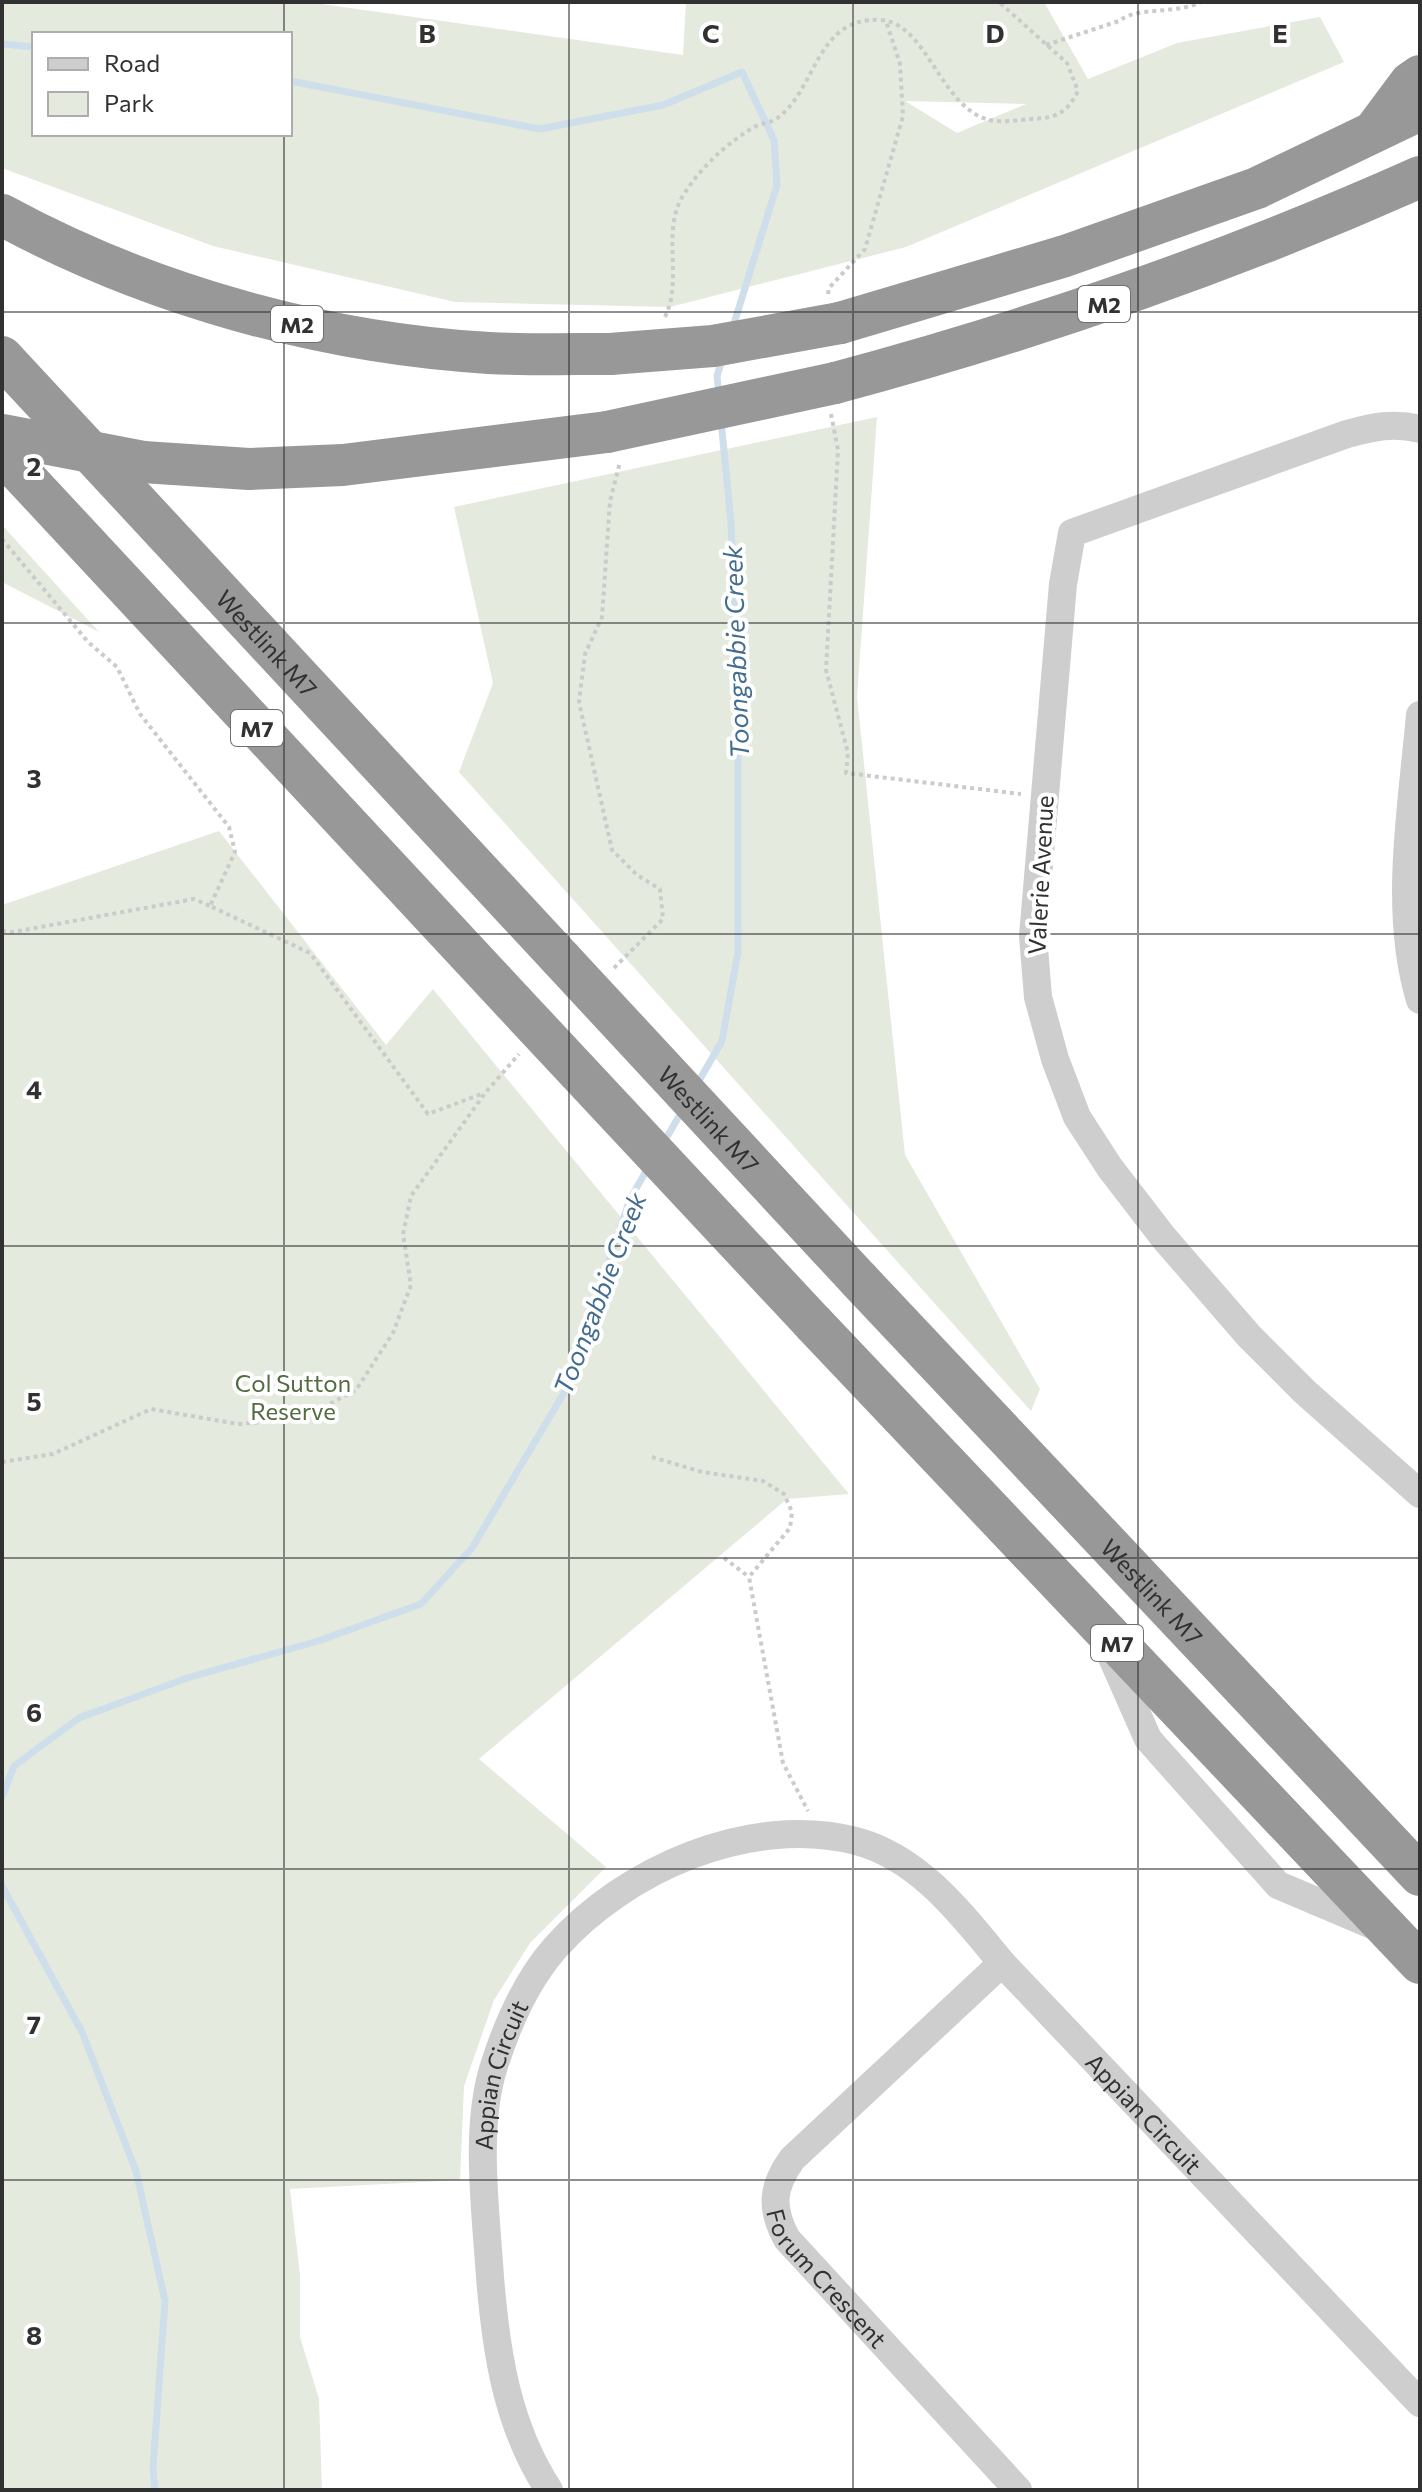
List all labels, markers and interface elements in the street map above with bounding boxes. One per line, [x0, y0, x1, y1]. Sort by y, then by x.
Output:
text: B [418, 17, 436, 48]
text: C [702, 17, 720, 48]
text: D [985, 17, 1005, 48]
text: E [1272, 17, 1288, 48]
legend [32, 32, 292, 136]
text: Road [104, 48, 160, 77]
text: Park [104, 88, 154, 117]
road number: M2 [1078, 286, 1130, 322]
road number: M2 [271, 306, 323, 342]
text: 2 [27, 450, 41, 481]
water label: Toongabbie Creek [716, 544, 754, 759]
street label: Westlink M7 [211, 583, 324, 702]
road number: M7 [231, 710, 283, 746]
text: 3 [26, 762, 42, 793]
street label: Valerie Avenue [1021, 795, 1059, 955]
street label: Westlink M7 [653, 1059, 766, 1178]
text: 4 [26, 1073, 42, 1104]
water label: Toongabbie Creek [546, 1187, 652, 1398]
park label: Col Sutton Reserve [235, 1368, 351, 1425]
text: 5 [26, 1385, 42, 1416]
street label: Westlink M7 [1095, 1532, 1209, 1650]
road number: M7 [1091, 1625, 1143, 1661]
text: 6 [26, 1696, 42, 1727]
street label: Appian Circuit [468, 1995, 533, 2151]
text: 7 [27, 2008, 41, 2039]
street label: Appian Circuit [1080, 2047, 1208, 2179]
street label: Forum Crescent [762, 2206, 894, 2353]
text: 8 [26, 2319, 42, 2350]

